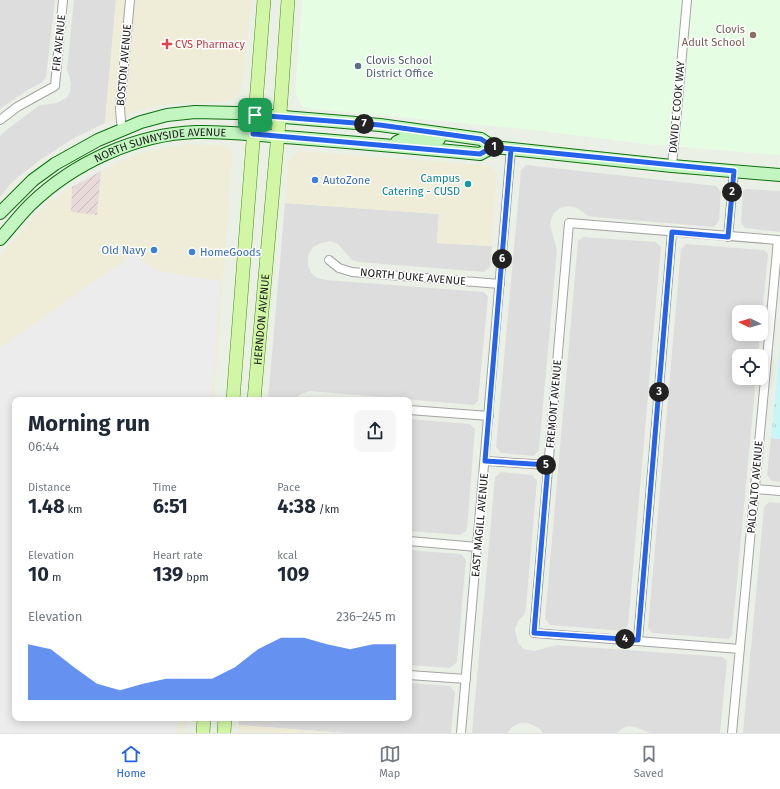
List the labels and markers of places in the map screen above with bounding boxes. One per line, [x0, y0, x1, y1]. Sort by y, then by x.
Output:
place label: Clovis Adult School [682, 23, 745, 49]
marker: Clovis Adult School [748, 30, 758, 40]
place label: CVS Pharmacy [175, 38, 246, 51]
marker: CVS Pharmacy [162, 39, 172, 49]
place label: Clovis School District Office [366, 54, 433, 80]
marker: Clovis School District Office [353, 61, 363, 71]
pin [238, 98, 272, 132]
pin: 7 [354, 114, 374, 134]
pin: 1 [484, 137, 504, 157]
place label: Campus Catering - CUSD [382, 172, 460, 198]
place label: AutoZone [323, 174, 370, 187]
marker: AutoZone [310, 175, 320, 185]
marker: Campus Catering - CUSD [463, 179, 473, 189]
pin: 2 [722, 182, 742, 202]
place label: Old Navy [102, 244, 147, 257]
marker: Old Navy [149, 245, 159, 255]
place label: HomeGoods [200, 246, 261, 259]
marker: HomeGoods [187, 247, 197, 257]
pin: 6 [492, 249, 512, 269]
pin: 3 [649, 382, 669, 402]
pin: 5 [536, 455, 556, 475]
pin: 4 [615, 629, 635, 649]

